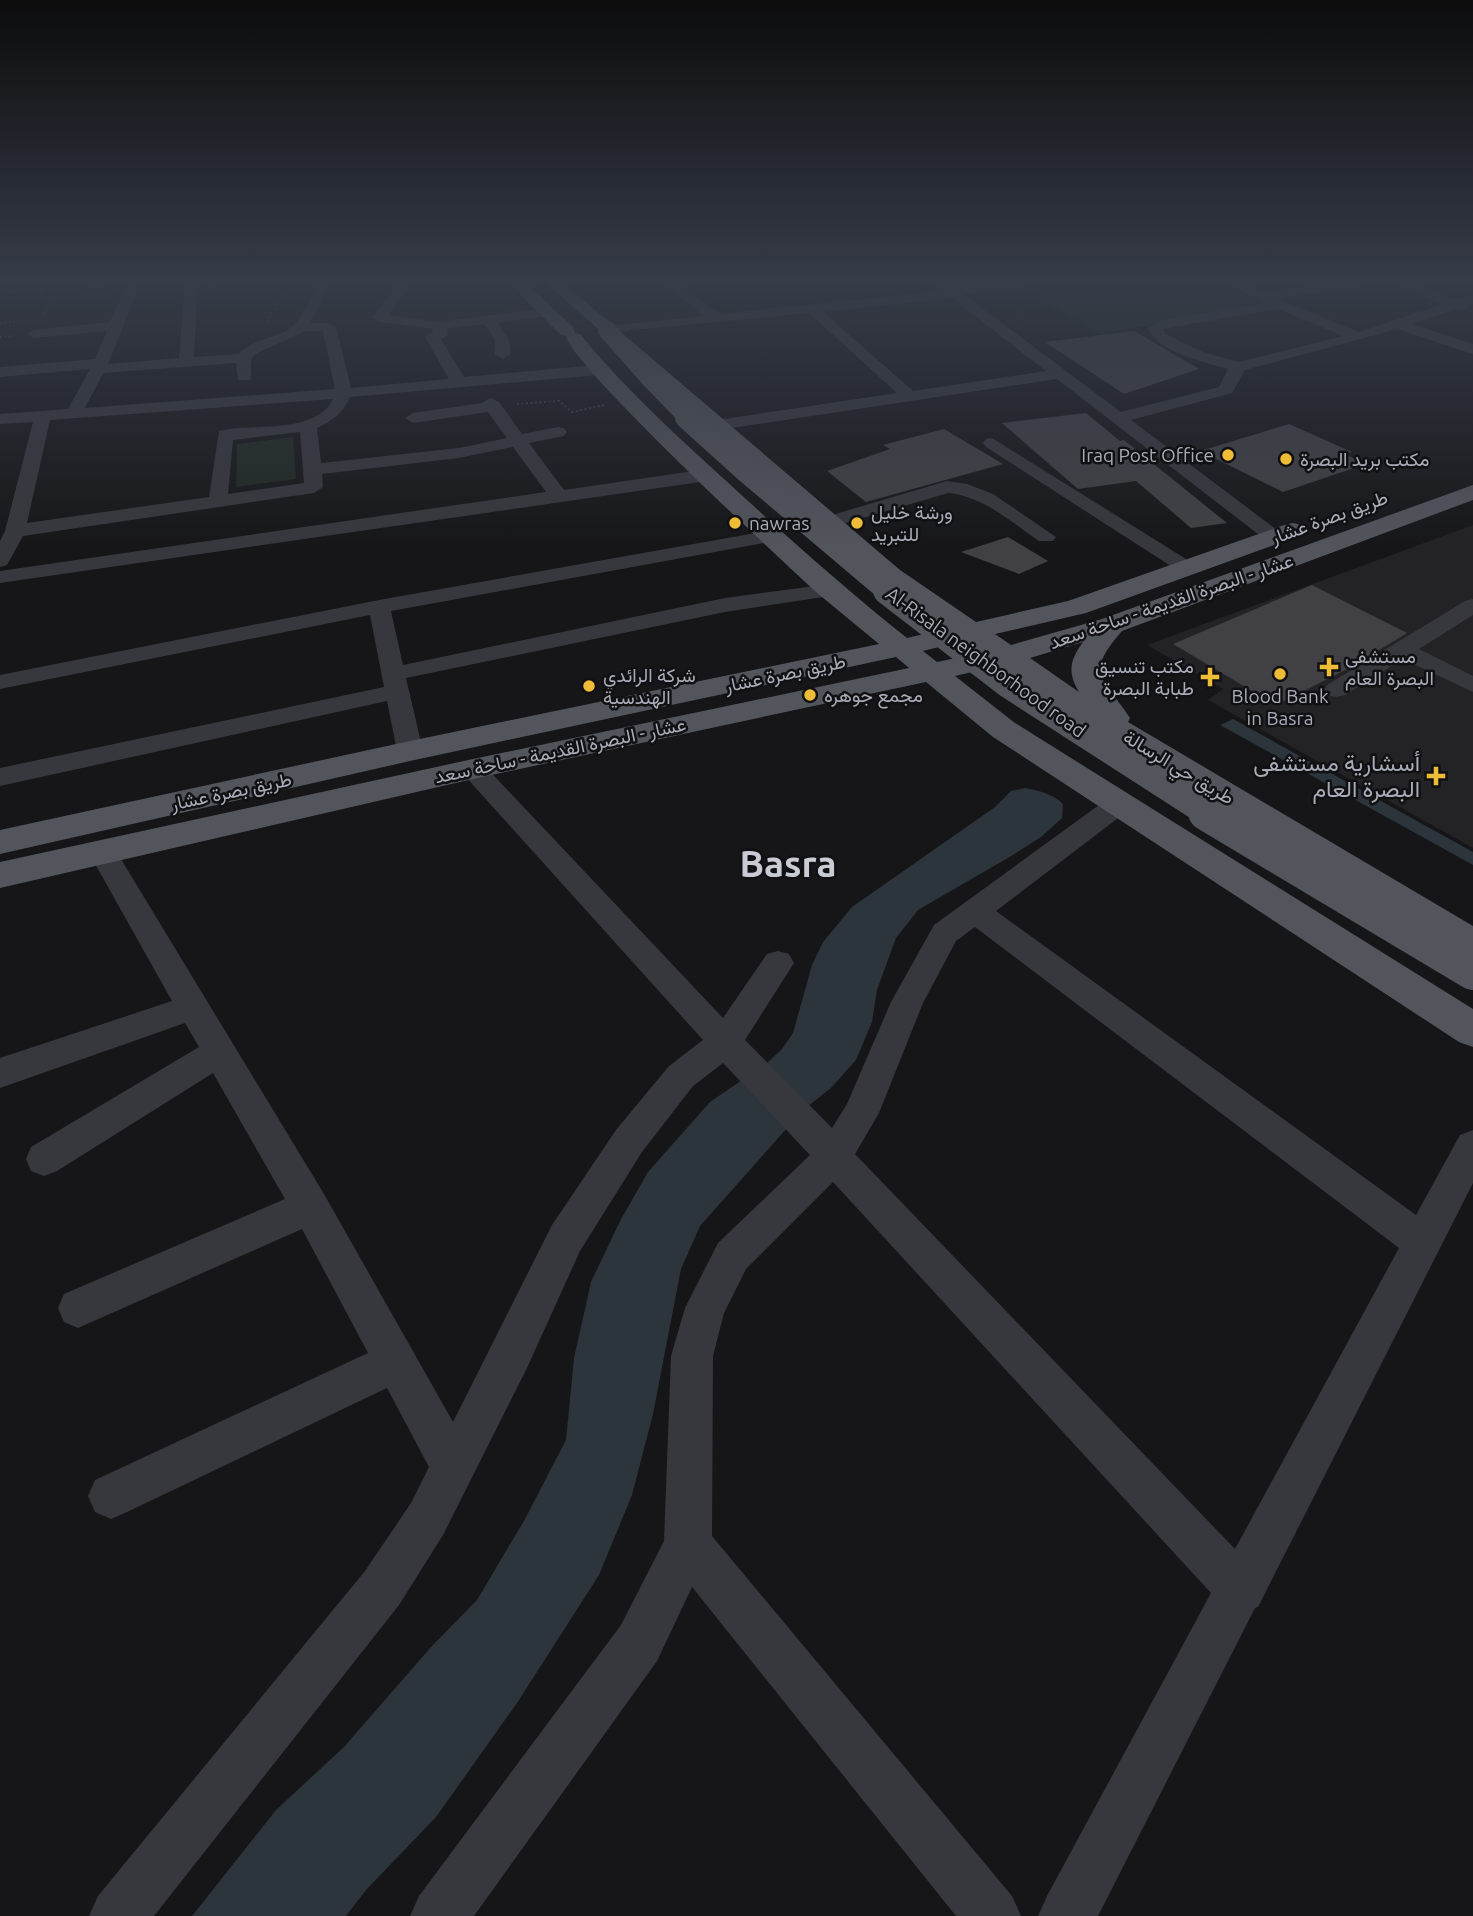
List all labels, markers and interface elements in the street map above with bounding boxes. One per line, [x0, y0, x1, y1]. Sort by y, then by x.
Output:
place label: Iraq Post Office [1081, 444, 1214, 466]
marker: Iraq Post Office [1220, 447, 1236, 463]
place label: مكتب بريد البصرة [1300, 448, 1429, 471]
marker: مكتب بريد البصرة [1278, 451, 1294, 467]
street label: طريق بصرة عشار [1266, 486, 1391, 550]
place label: ورشة خليل للتبريد [871, 501, 953, 546]
place label: nawras [749, 512, 810, 534]
marker: nawras [727, 515, 743, 531]
marker: ورشة خليل للتبريد [849, 515, 865, 531]
street label: عشار - البصرة القديمة - ساحة سعد [1046, 549, 1296, 654]
street label: Al-Risala neighborhood road [882, 582, 1090, 742]
place label: مستشفى البصرة العام [1345, 645, 1434, 691]
street label: طريق بصرة عشار [722, 649, 848, 698]
place label: مكتب تنسيق طبابة البصرة [1095, 655, 1194, 700]
marker: مستشفى البصرة العام [1319, 657, 1339, 677]
place label: شركة الرائدي الهندسية [603, 664, 696, 709]
marker: Blood Bank in Basra [1272, 666, 1288, 682]
marker: مكتب تنسيق طبابة البصرة [1200, 667, 1220, 687]
marker: شركة الرائدي الهندسية [581, 678, 597, 694]
place label: مجمع جوهره [824, 684, 923, 709]
place label: Blood Bank in Basra [1231, 685, 1329, 729]
marker: مجمع جوهره [802, 687, 818, 703]
street label: عشار - البصرة القديمة - ساحة سعد [432, 713, 688, 788]
street label: طريق حي الرسالة [1117, 725, 1238, 813]
place label: أسشارية مستشفى البصرة العام [1253, 750, 1420, 804]
marker: أسشارية مستشفى البصرة العام [1426, 766, 1446, 786]
street label: طريق بصرة عشار [168, 767, 294, 816]
district label: Basra [739, 843, 837, 884]

